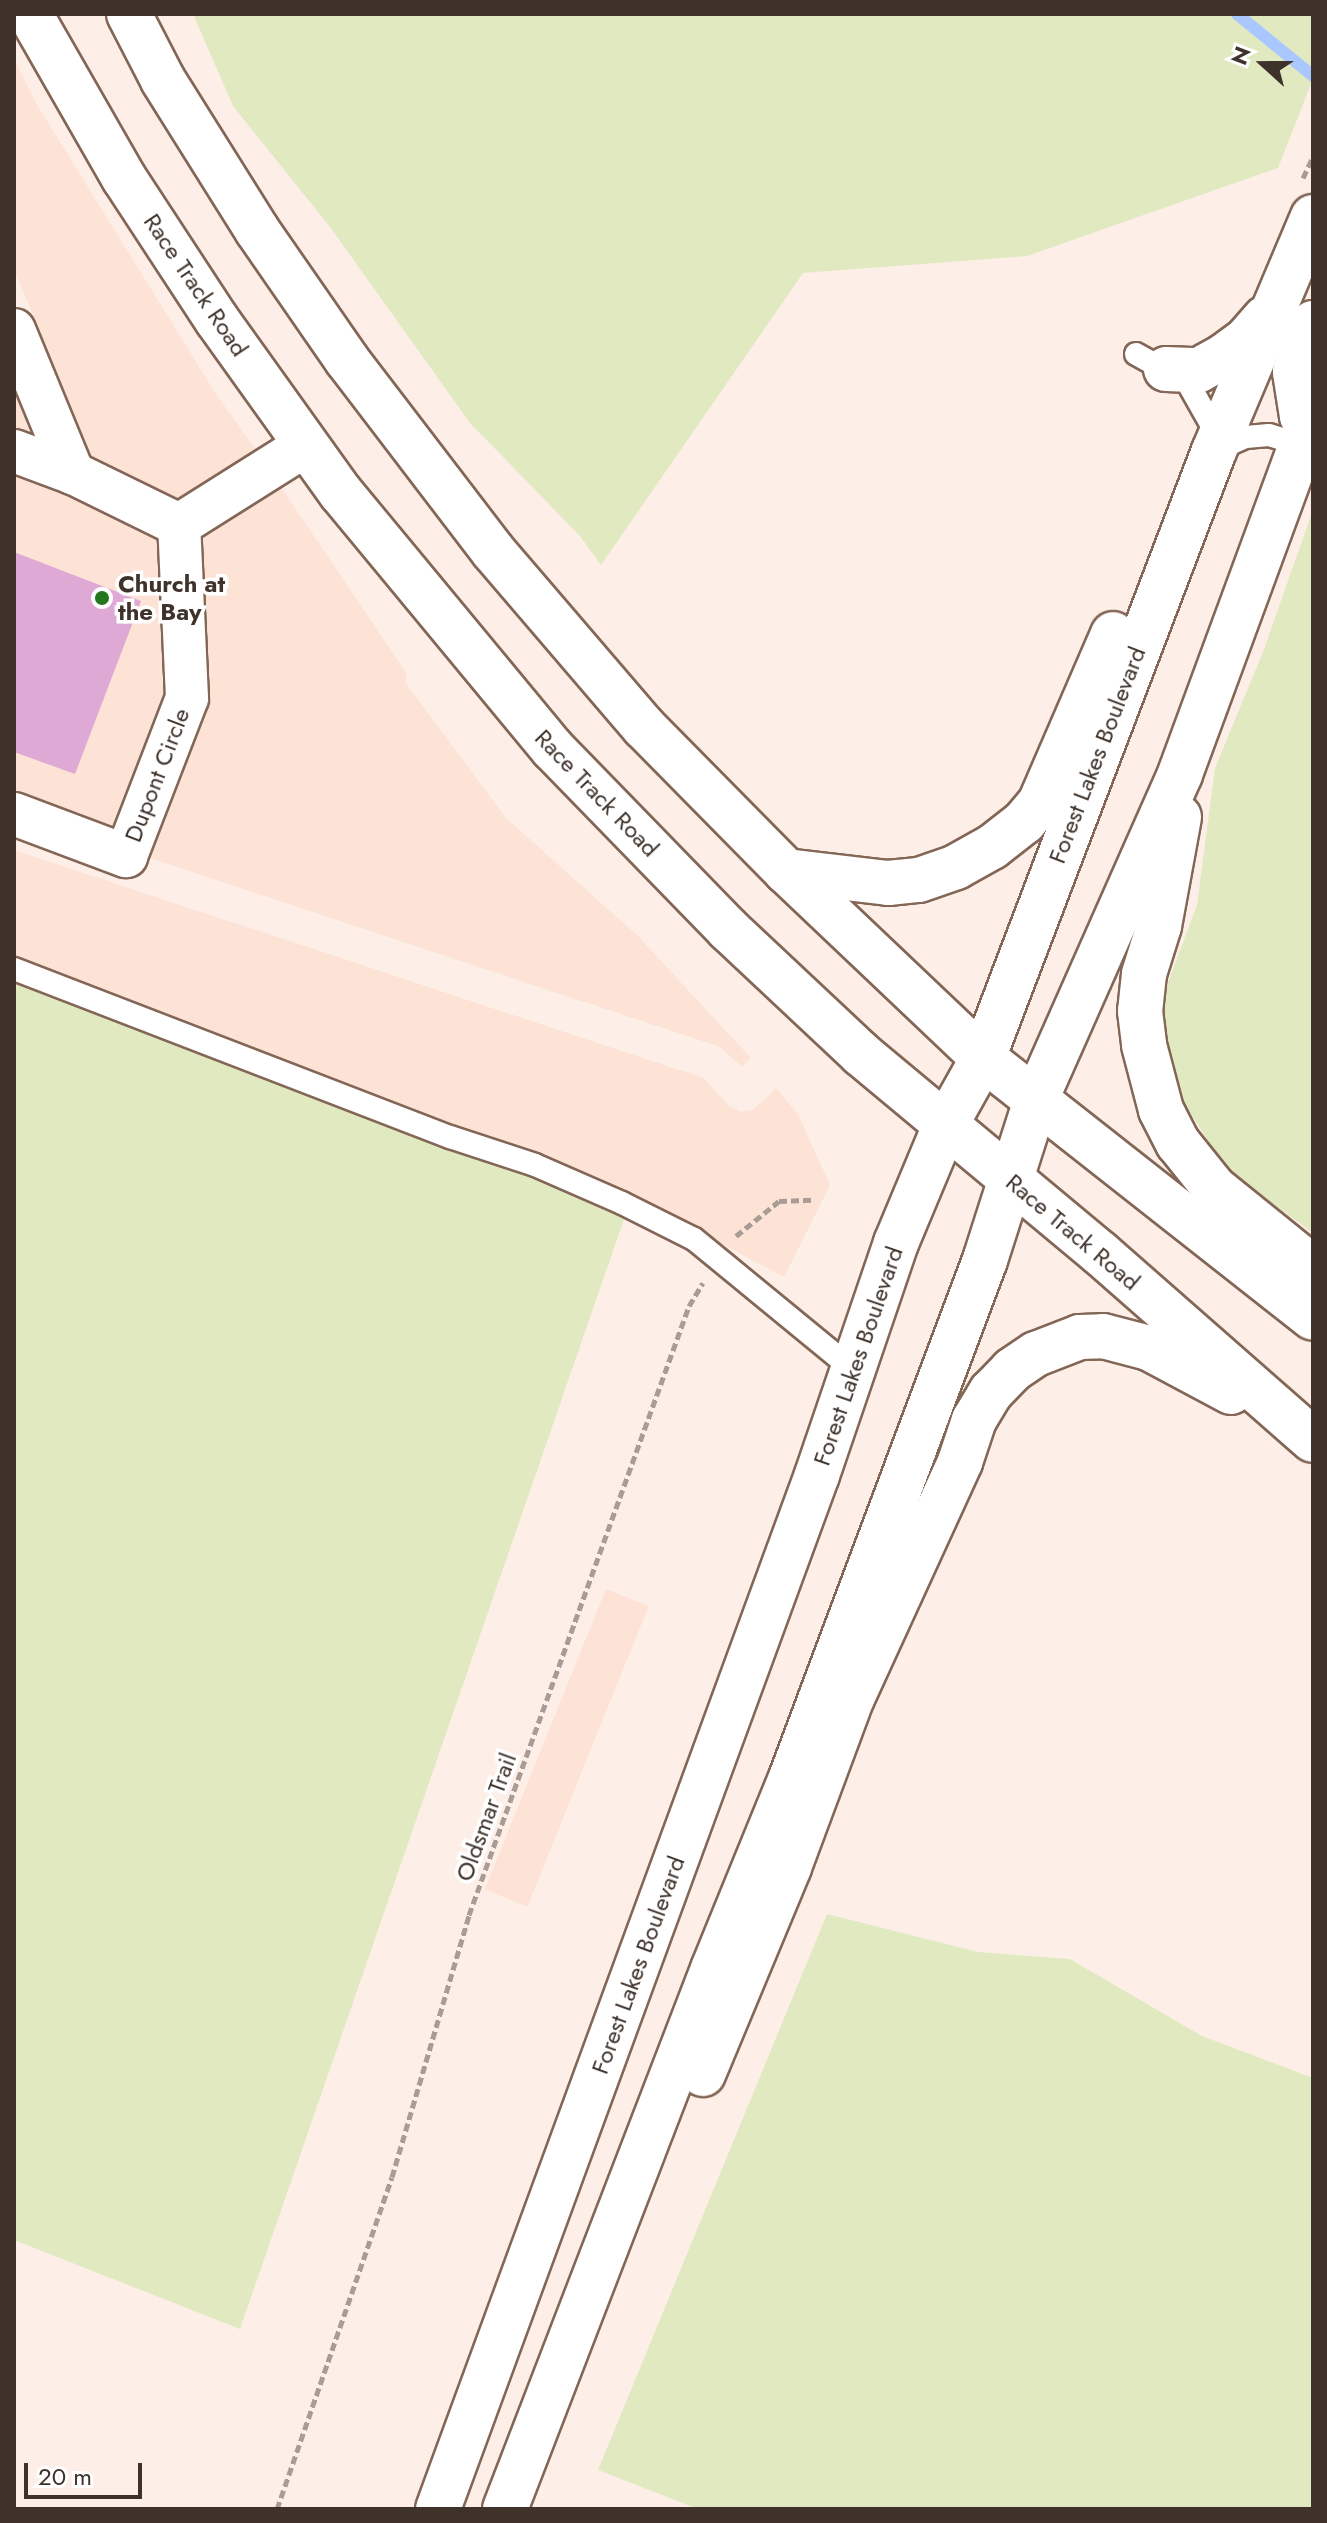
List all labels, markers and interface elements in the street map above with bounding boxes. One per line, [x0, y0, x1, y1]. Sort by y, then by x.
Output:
north arrow [1223, 24, 1303, 104]
text: N [1223, 42, 1259, 69]
street label: Race Track Road [138, 208, 254, 362]
place label: Church at the Bay [118, 570, 225, 626]
marker: Church at the Bay [93, 589, 111, 607]
street label: Forest Lakes Boulevard [1042, 643, 1152, 867]
street label: Dupont Circle [118, 704, 196, 846]
street label: Race Track Road [529, 723, 665, 863]
street label: Race Track Road [1000, 1168, 1146, 1296]
street label: Forest Lakes Boulevard [807, 1243, 909, 1469]
street label: Oldsmar Trail [450, 1749, 522, 1885]
street label: Forest Lakes Boulevard [585, 1852, 691, 2078]
scale bar [28, 2447, 146, 2497]
text: 20 m [38, 2459, 92, 2494]

